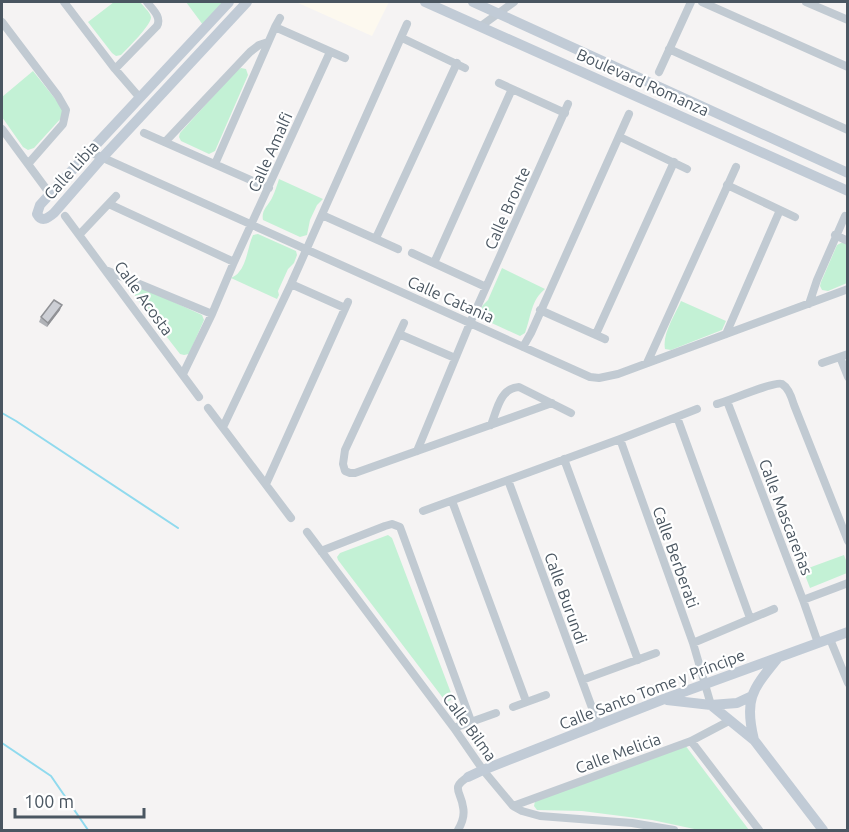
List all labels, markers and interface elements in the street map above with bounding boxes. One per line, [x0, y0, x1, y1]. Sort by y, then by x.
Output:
street label: Boulevard Romanza [574, 45, 712, 119]
street label: Calle Amalfi [244, 109, 296, 195]
street label: Calle Libia [40, 137, 102, 203]
street label: Calle Bronte [481, 164, 533, 252]
street label: Calle Acosta [111, 257, 177, 339]
street label: Calle Catania [405, 272, 497, 326]
street label: Calle Mascareñas [756, 456, 816, 578]
street label: Calle Berberati [649, 504, 703, 610]
street label: Calle Burundi [541, 550, 591, 646]
street label: Calle Santo Tome y Príncipe [557, 645, 747, 733]
street label: Calle Bilma [439, 690, 501, 764]
street label: Calle Melicia [573, 729, 663, 777]
scale bar [15, 781, 144, 819]
text: 100 m [24, 791, 74, 811]

